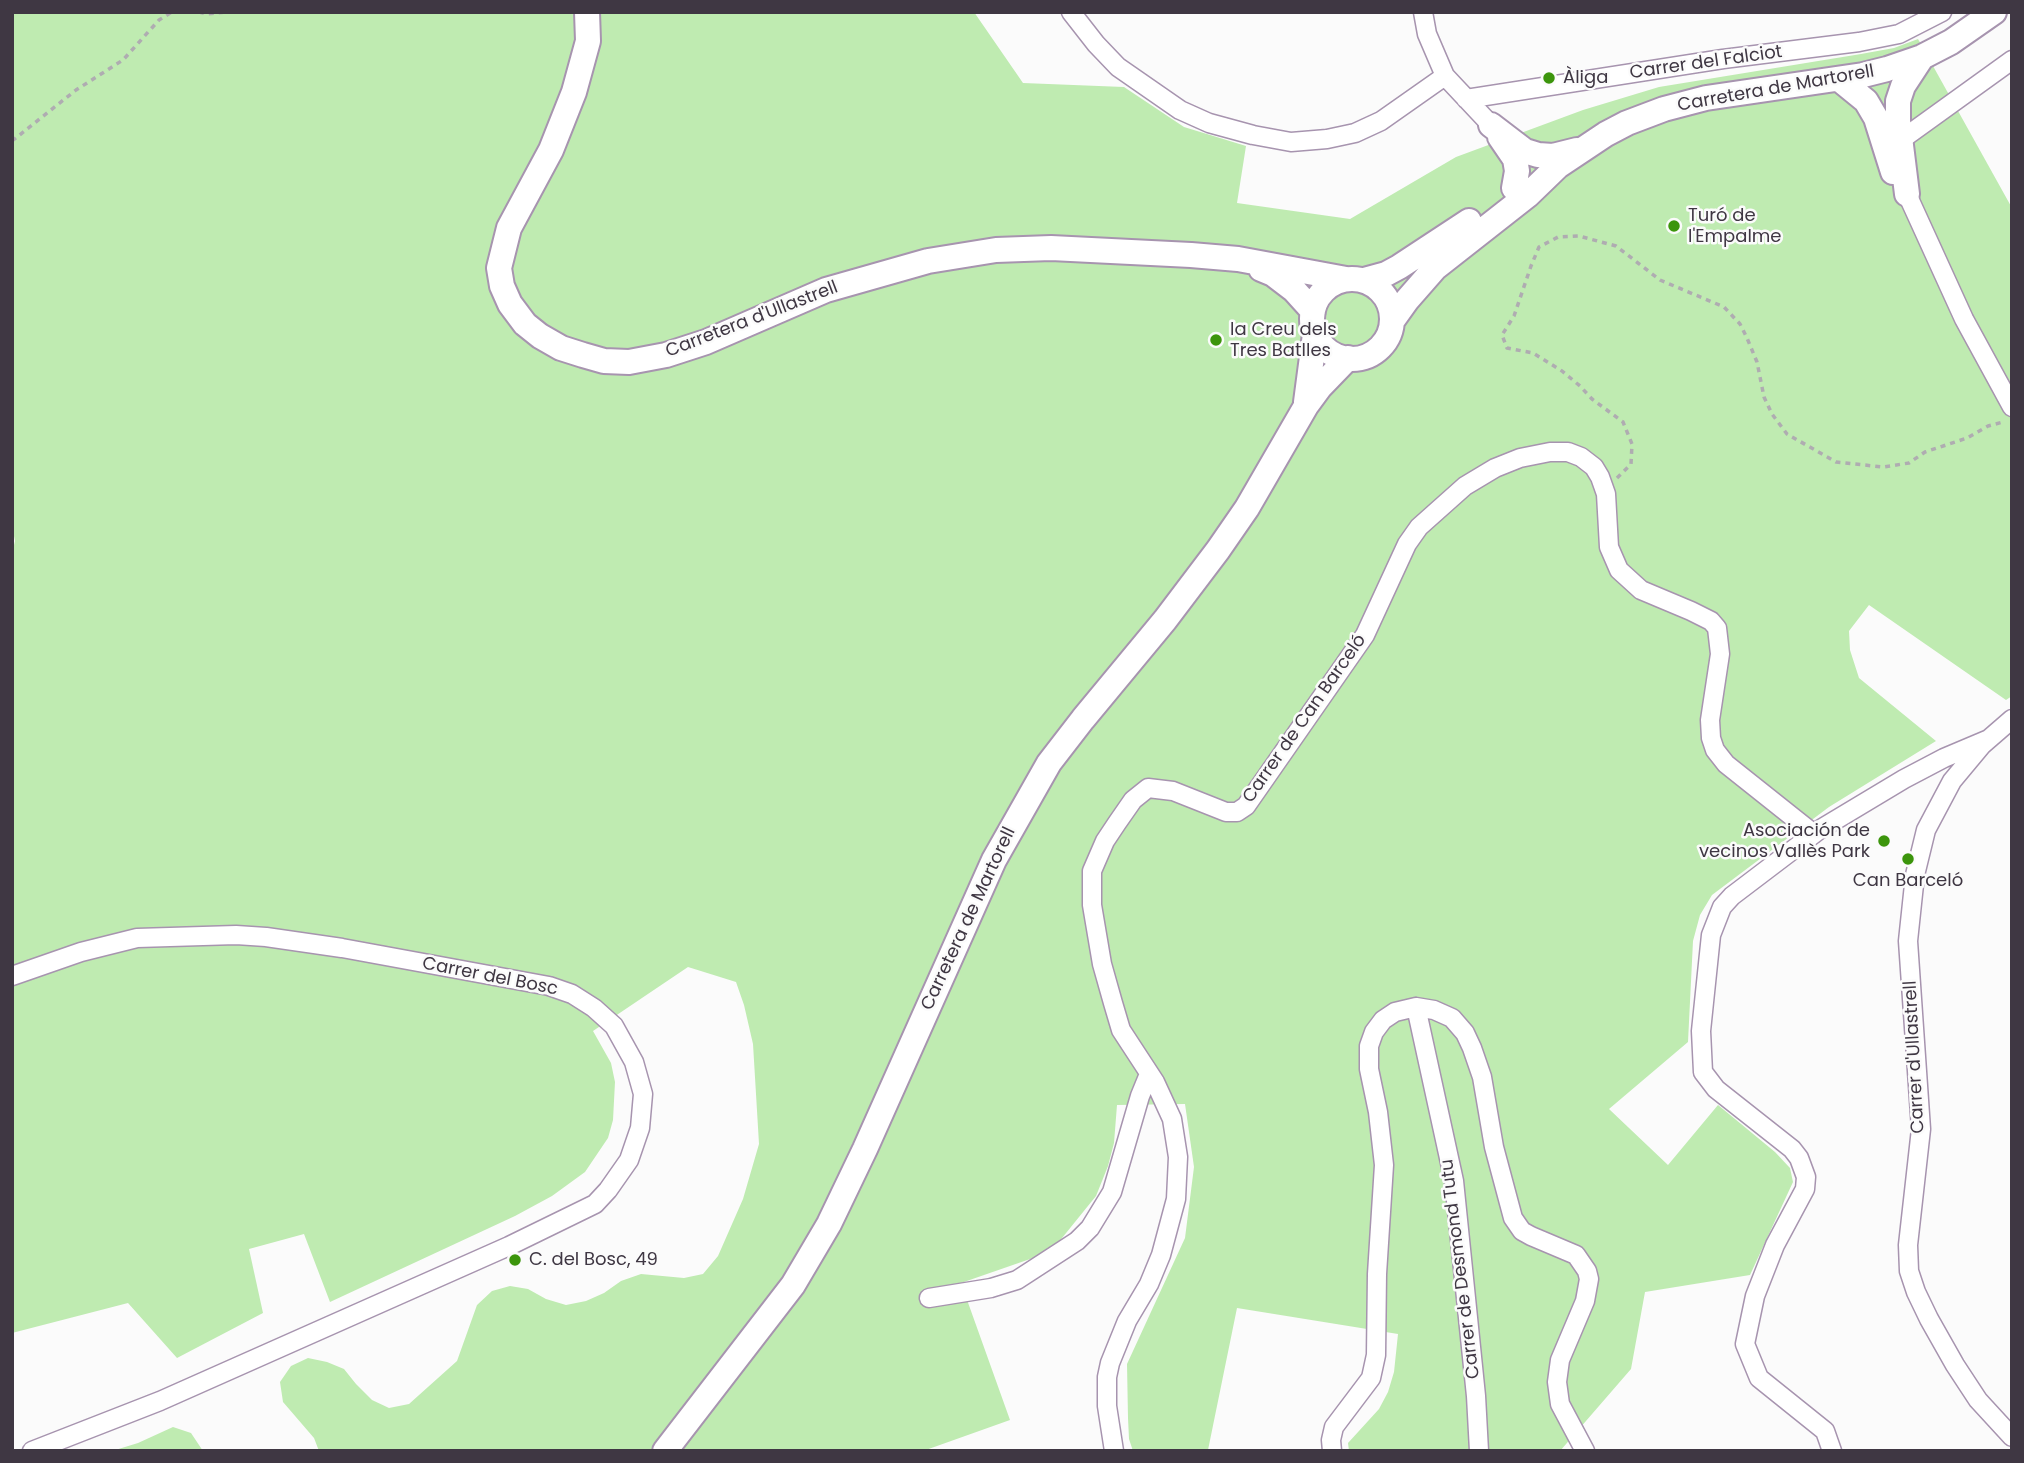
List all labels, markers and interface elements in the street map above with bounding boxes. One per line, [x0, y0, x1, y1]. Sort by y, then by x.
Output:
street label: Carrer del Falciot [1628, 42, 1784, 84]
street label: Carretera de Martorell [1676, 61, 1876, 117]
place label: Àliga [1563, 67, 1608, 89]
marker: Àliga [1541, 70, 1557, 86]
place label: Turó de l'Empalme [1688, 205, 1782, 248]
marker: Turó de l'Empalme [1666, 218, 1682, 234]
street label: Carretera d'Ullastrell [663, 277, 841, 363]
place label: la Creu dels Tres Batlles [1230, 319, 1337, 362]
marker: la Creu dels Tres Batlles [1208, 332, 1224, 348]
street label: Carrer de Can Barceló [1239, 631, 1371, 807]
place label: Asociación de vecinos Vallès Park [1699, 820, 1870, 862]
street label: Carretera de Martorell [917, 824, 1021, 1014]
marker: Asociación de vecinos Vallès Park [1876, 833, 1892, 849]
marker: Can Barceló [1900, 851, 1916, 867]
place label: Can Barceló [1853, 870, 1963, 892]
street label: Carrer del Bosc [420, 953, 560, 1001]
street label: Carrer d'Ullastrell [1900, 980, 1930, 1134]
street label: Carrer de Desmond Tutu [1437, 1158, 1485, 1380]
place label: C. del Bosc, 49 [529, 1249, 658, 1271]
marker: C. del Bosc, 49 [507, 1252, 523, 1268]

